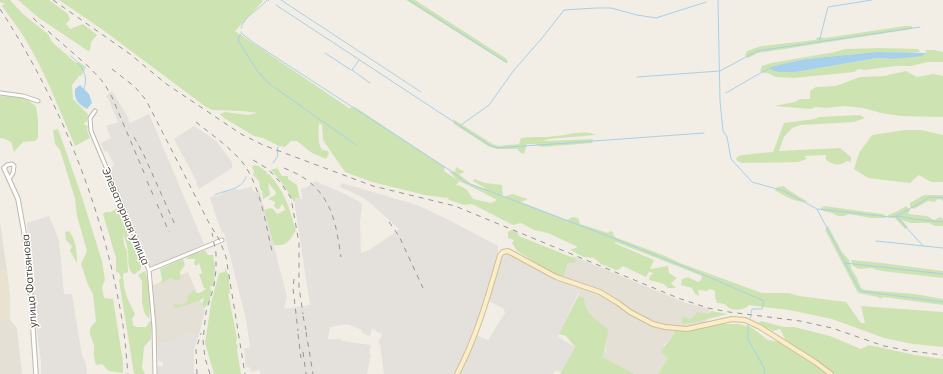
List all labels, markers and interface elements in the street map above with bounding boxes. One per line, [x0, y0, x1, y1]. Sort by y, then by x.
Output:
street label: Элеваторная улица [99, 165, 153, 267]
street label: улица Фатьянова [18, 233, 40, 329]

